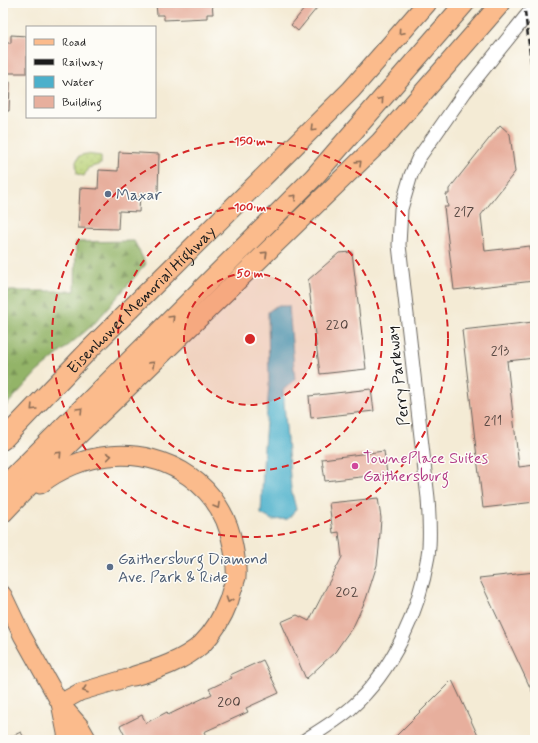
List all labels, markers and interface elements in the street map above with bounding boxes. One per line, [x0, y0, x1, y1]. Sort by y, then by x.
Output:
legend [26, 26, 156, 118]
one-way arrow [399, 28, 406, 35]
text: Road [62, 35, 86, 51]
text: Railway [62, 55, 104, 71]
text: Water [62, 75, 94, 91]
text: Building [62, 95, 102, 112]
one-way arrow [376, 97, 383, 104]
one-way arrow [310, 123, 318, 131]
text: 150 m [234, 134, 266, 150]
one-way arrow [354, 161, 362, 168]
place label: Maxar [116, 185, 162, 206]
marker: Maxar [103, 189, 113, 199]
one-way arrow [289, 194, 297, 202]
text: 100 m [234, 200, 267, 216]
house number: 217 [454, 203, 475, 221]
street label: Eisenhower Memorial Highway [63, 221, 221, 379]
one-way arrow [260, 251, 268, 259]
text: 50 m [237, 266, 264, 282]
one-way arrow [167, 315, 175, 323]
house number: 220 [326, 316, 348, 334]
street label: Perry Parkway [382, 325, 415, 427]
centre of rings [243, 332, 257, 346]
house number: 213 [491, 342, 510, 360]
one-way arrow [147, 361, 155, 369]
one-way arrow [31, 403, 38, 411]
one-way arrow [75, 407, 83, 415]
house number: 211 [484, 412, 502, 430]
place label: TownePlace Suites Gaithersburg [363, 448, 488, 488]
one-way arrow [54, 452, 61, 459]
one-way arrow [106, 452, 112, 461]
marker: TownePlace Suites Gaithersburg [350, 461, 360, 471]
one-way arrow [213, 502, 220, 509]
place label: Gaithersburg Diamond Ave. Park & Ride [118, 549, 268, 588]
marker: Gaithersburg Diamond Ave. Park & Ride [105, 562, 115, 572]
house number: 202 [335, 583, 359, 601]
one-way arrow [225, 597, 233, 604]
one-way arrow [82, 686, 89, 694]
house number: 200 [217, 693, 241, 711]

